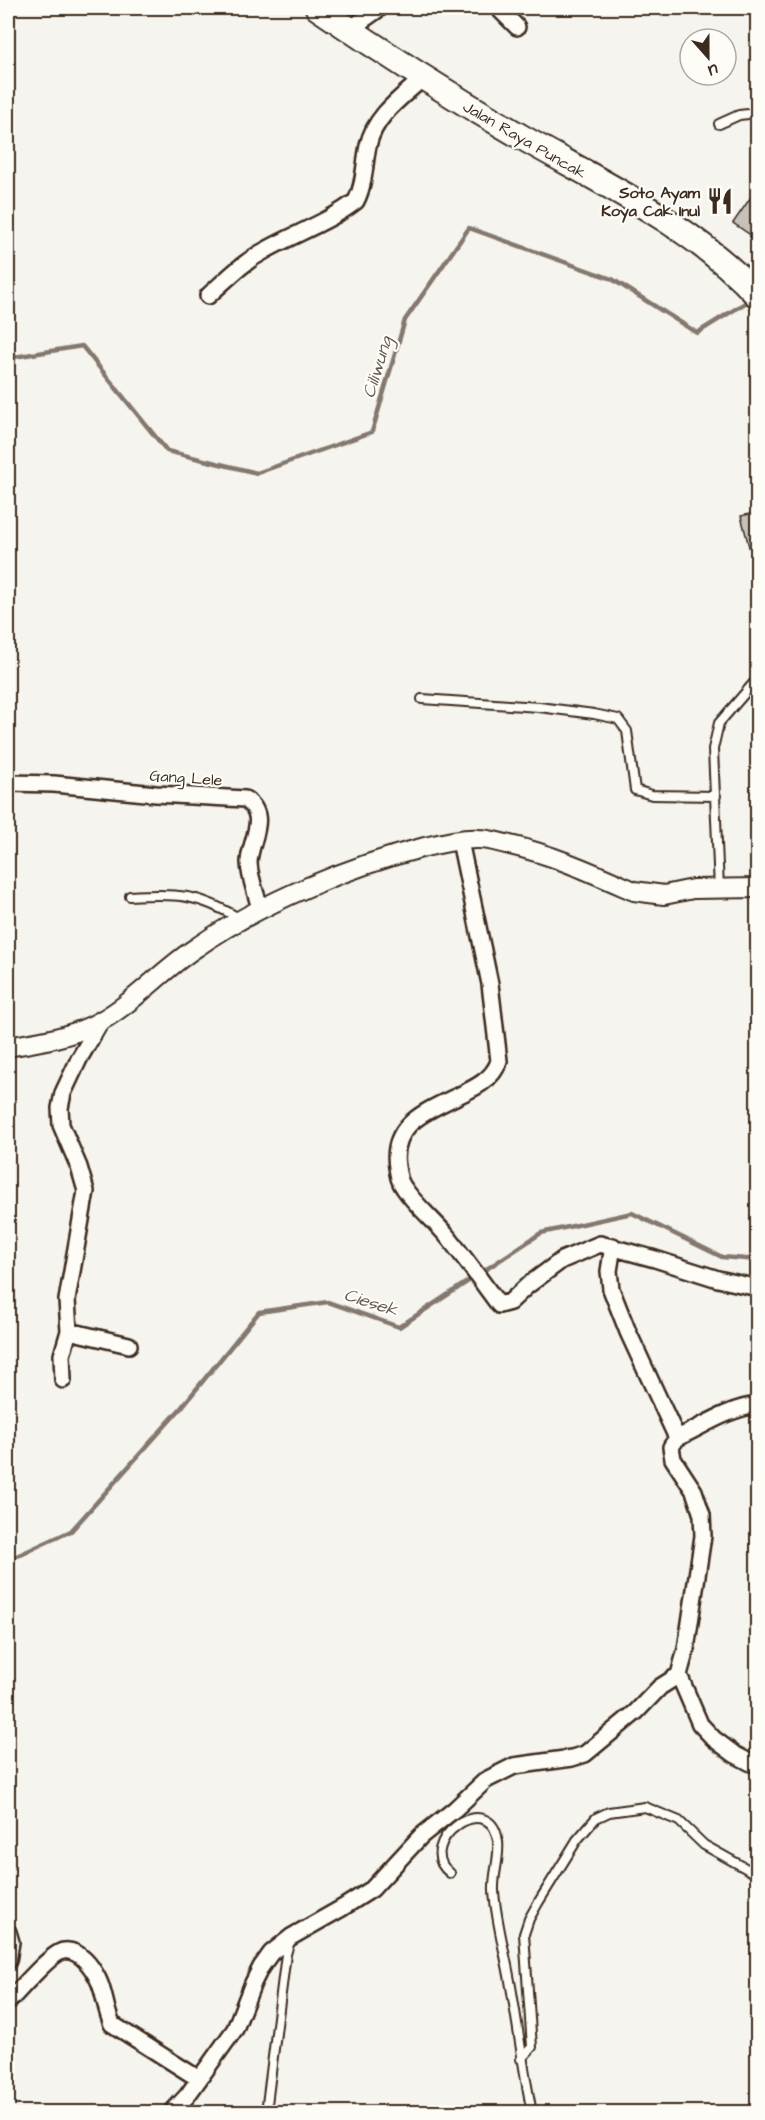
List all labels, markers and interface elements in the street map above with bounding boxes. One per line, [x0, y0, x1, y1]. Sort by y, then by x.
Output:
north arrow [678, 27, 738, 87]
text: U [705, 58, 721, 82]
street label: Jalan Raya Puncak [458, 96, 590, 185]
place label: Soto Ayam Koya Cak Inul [601, 182, 701, 223]
restaurant icon: Soto Ayam Koya Cak Inul [705, 186, 735, 216]
water label: Ciliwung [356, 332, 400, 401]
street label: Gang Lele [149, 764, 223, 793]
water label: Ciesek [341, 1282, 402, 1323]

